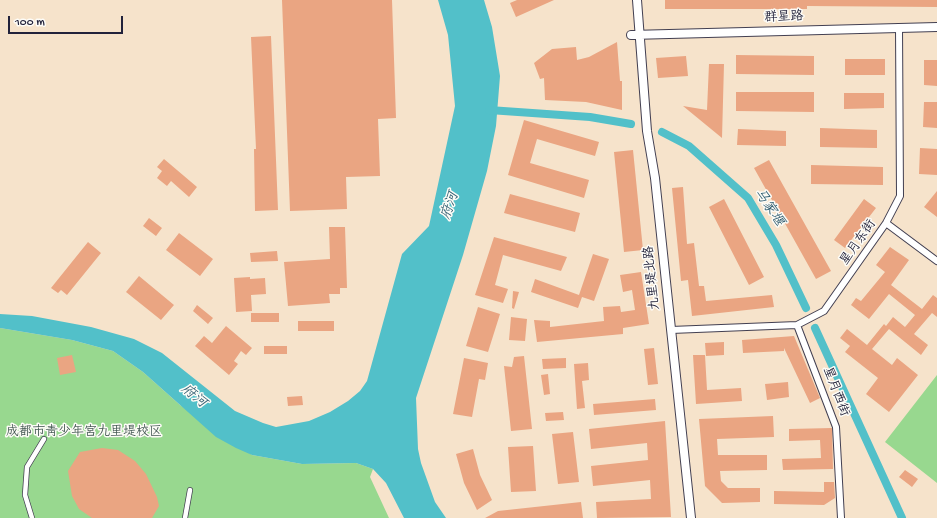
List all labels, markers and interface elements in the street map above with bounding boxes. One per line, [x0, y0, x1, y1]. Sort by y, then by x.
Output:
scale bar [10, 8, 125, 34]
street label: 群星路 [764, 10, 804, 26]
text: 100 m [15, 16, 45, 30]
water label: 马家堰 [749, 186, 787, 230]
water label: 府河 [438, 190, 464, 222]
street label: 星月东街 [838, 217, 880, 269]
street label: 九里堤北路 [642, 245, 664, 311]
street label: 星月西街 [818, 365, 852, 419]
water label: 府河 [177, 382, 209, 412]
park label: 成都市青少年宫九里堤校区 [6, 425, 162, 441]

